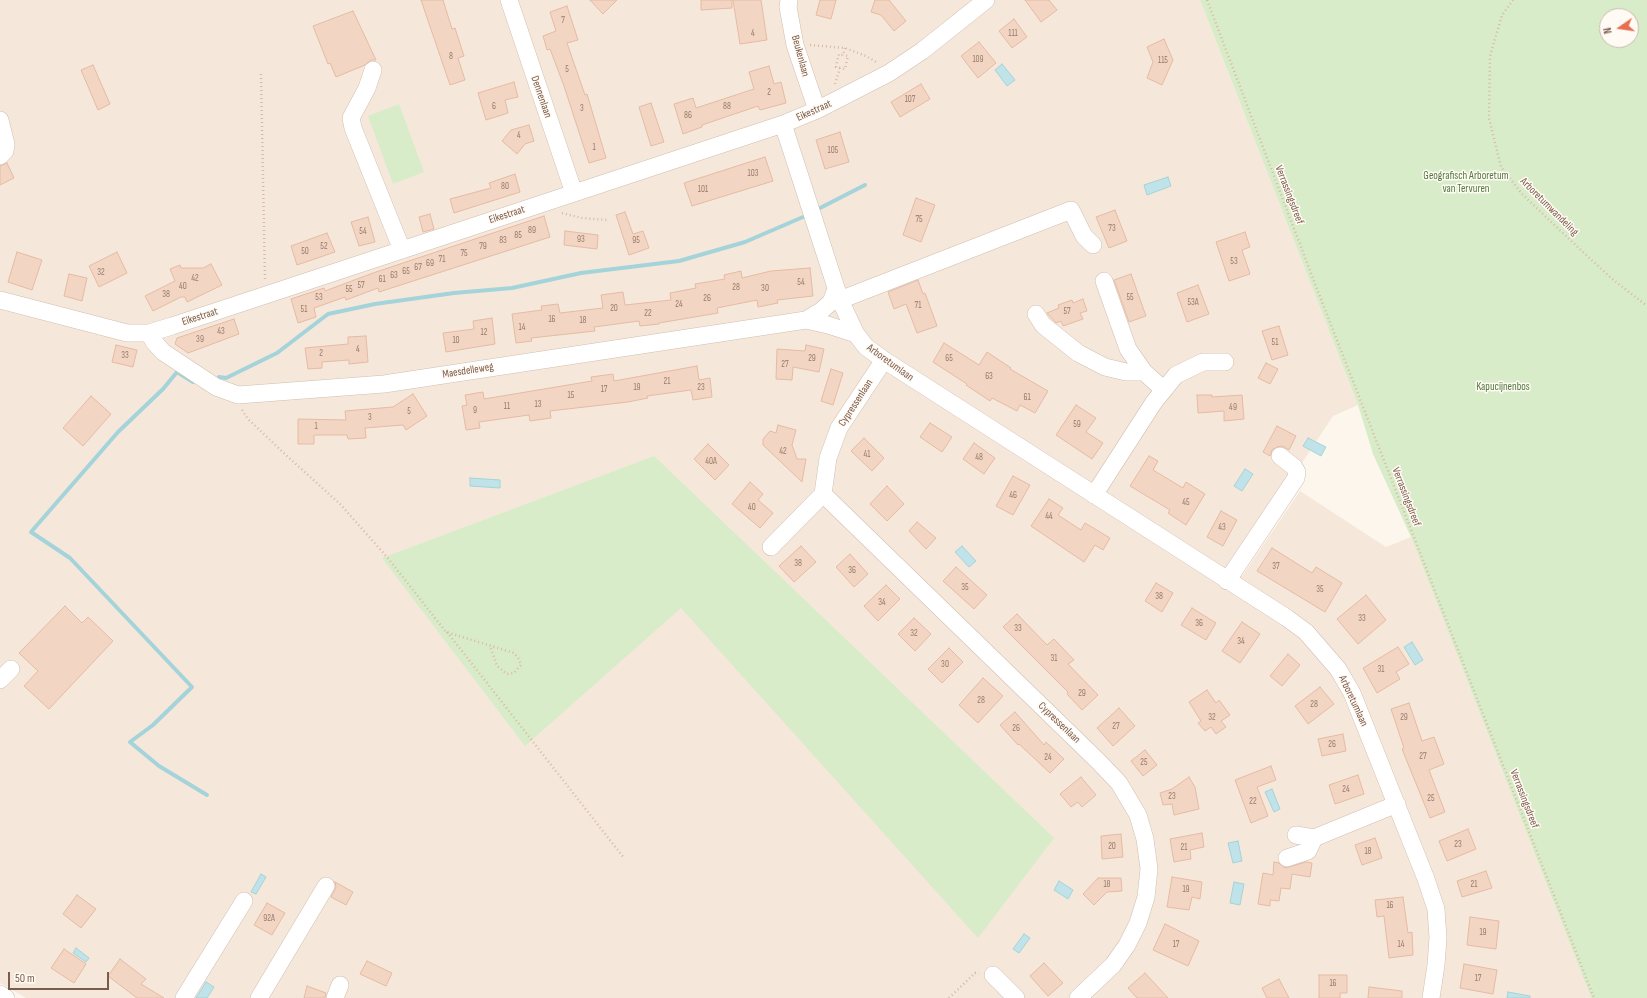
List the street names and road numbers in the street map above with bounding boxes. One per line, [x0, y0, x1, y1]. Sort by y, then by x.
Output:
street label: Beukenlaan [788, 34, 812, 78]
street label: Dennenlaan [528, 74, 554, 120]
street label: Eikestraat [794, 97, 834, 125]
street label: Verrassingsdreef [1272, 164, 1306, 226]
street label: Arboretumwandeling [1517, 175, 1581, 239]
street label: Eikestraat [487, 203, 527, 227]
street label: Eikestraat [180, 305, 220, 329]
street label: Arboretumlaan [864, 342, 916, 384]
street label: Maesdelleweg [442, 360, 494, 382]
street label: Cypressenlaan [836, 377, 876, 429]
street label: Verrassingsdreef [1389, 466, 1423, 528]
street label: Arboretumlaan [1335, 673, 1371, 729]
street label: Cypressenlaan [1035, 700, 1083, 746]
street label: Verrassingsdreef [1507, 768, 1541, 830]

